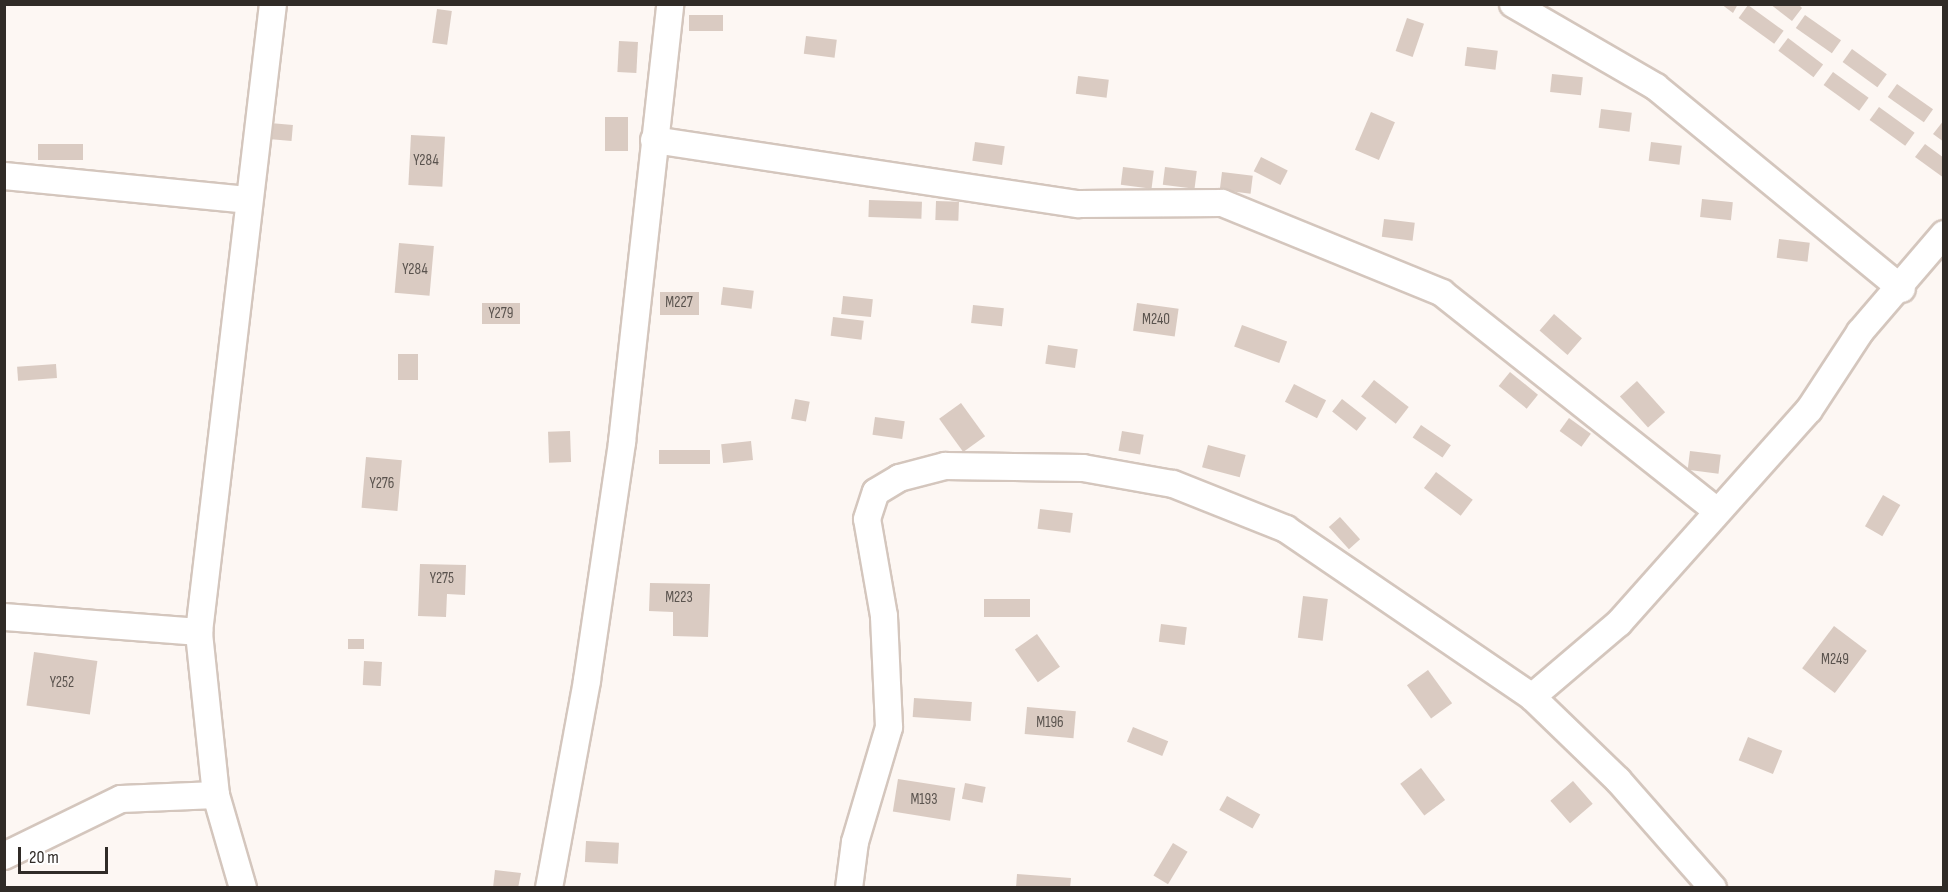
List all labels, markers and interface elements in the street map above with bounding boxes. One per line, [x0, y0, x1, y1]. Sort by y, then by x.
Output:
house number: Y284 [413, 152, 439, 170]
house number: Y284 [402, 261, 428, 279]
house number: M227 [665, 294, 693, 312]
house number: Y279 [489, 305, 513, 323]
house number: M240 [1142, 311, 1170, 329]
house number: Y276 [370, 475, 394, 493]
house number: Y275 [430, 570, 454, 588]
house number: M223 [665, 589, 693, 607]
house number: M249 [1821, 651, 1849, 669]
house number: Y252 [50, 674, 74, 692]
house number: M196 [1036, 714, 1064, 732]
house number: M193 [910, 791, 938, 809]
scale bar [21, 835, 111, 873]
text: 20 m [29, 847, 59, 868]

